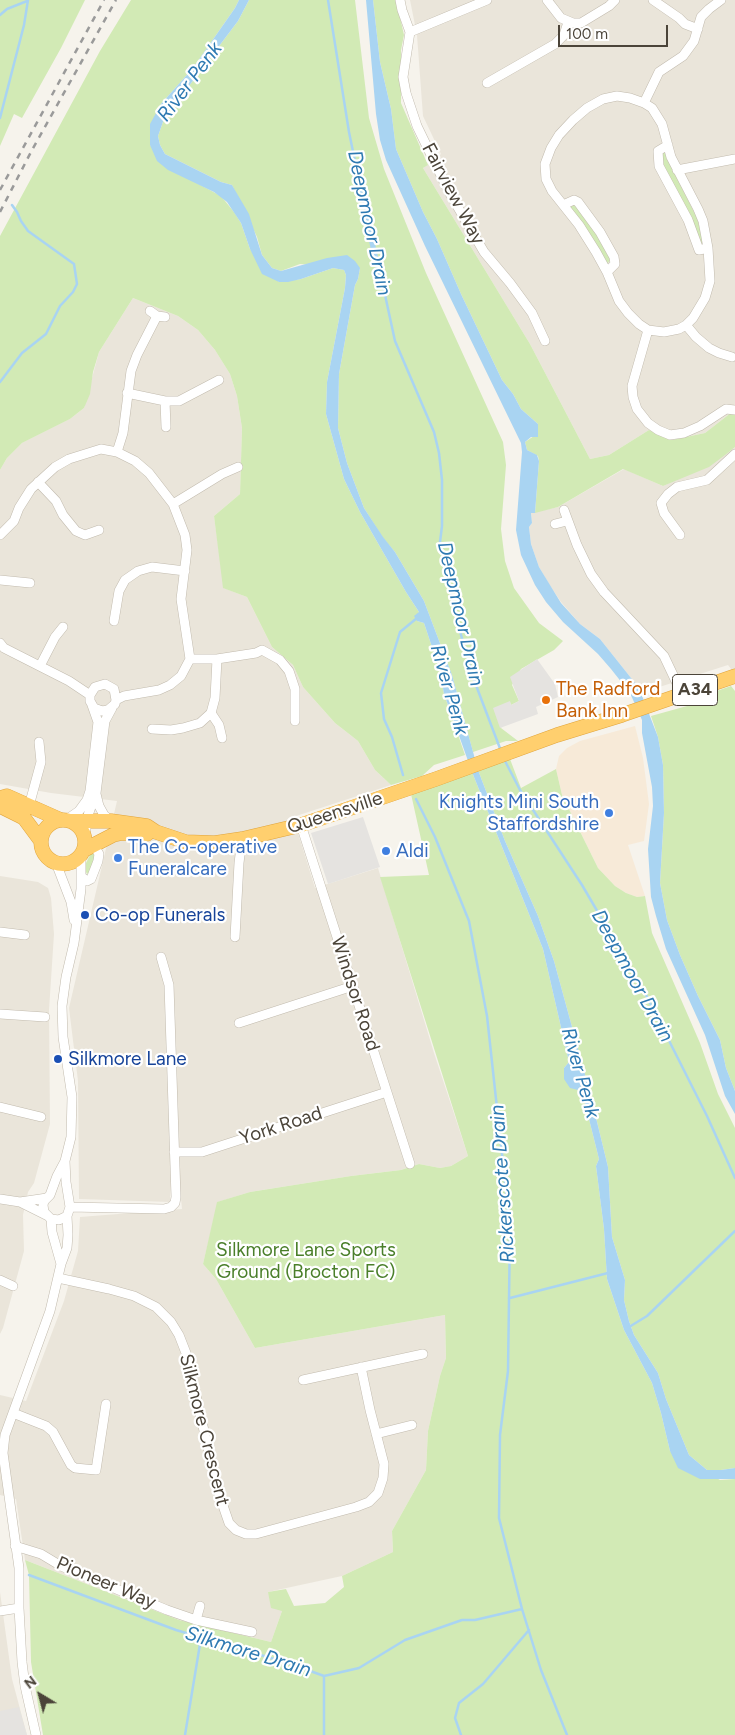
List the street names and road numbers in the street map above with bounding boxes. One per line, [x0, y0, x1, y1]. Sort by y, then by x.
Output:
street label: Fairview Way [417, 139, 489, 249]
road number: A34 [672, 674, 718, 706]
street label: Queensville [285, 787, 385, 839]
street label: Windsor Road [326, 934, 384, 1054]
street label: York Road [237, 1102, 325, 1150]
street label: Silkmore Crescent [174, 1352, 234, 1508]
street label: Pioneer Way [53, 1552, 159, 1614]

